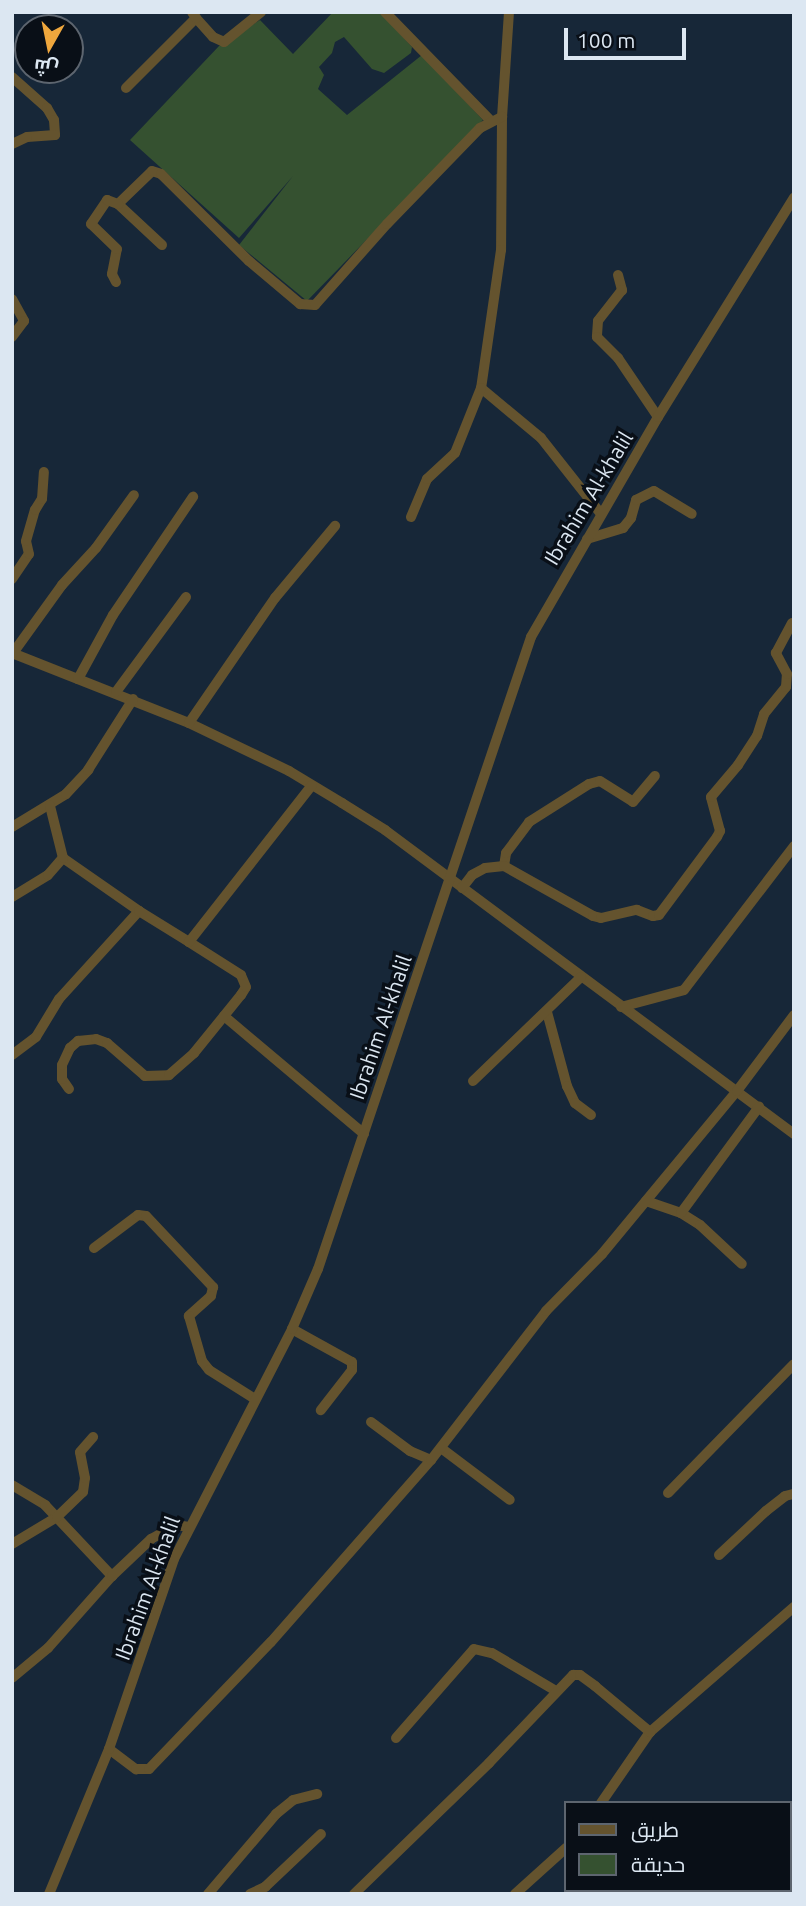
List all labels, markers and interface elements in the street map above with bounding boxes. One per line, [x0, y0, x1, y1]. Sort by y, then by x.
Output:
north arrow [14, 14, 84, 84]
scale bar [568, 14, 690, 58]
text: 100 m [577, 28, 635, 52]
text: ش [32, 55, 60, 81]
street label: Ibrahim Al-khalil [538, 427, 638, 569]
street label: Ibrahim Al-khalil [343, 951, 417, 1103]
street label: Ibrahim Al-khalil [109, 1513, 185, 1663]
legend [564, 1801, 792, 1892]
text: طريق [631, 1817, 679, 1841]
text: حديقة [631, 1852, 685, 1876]

